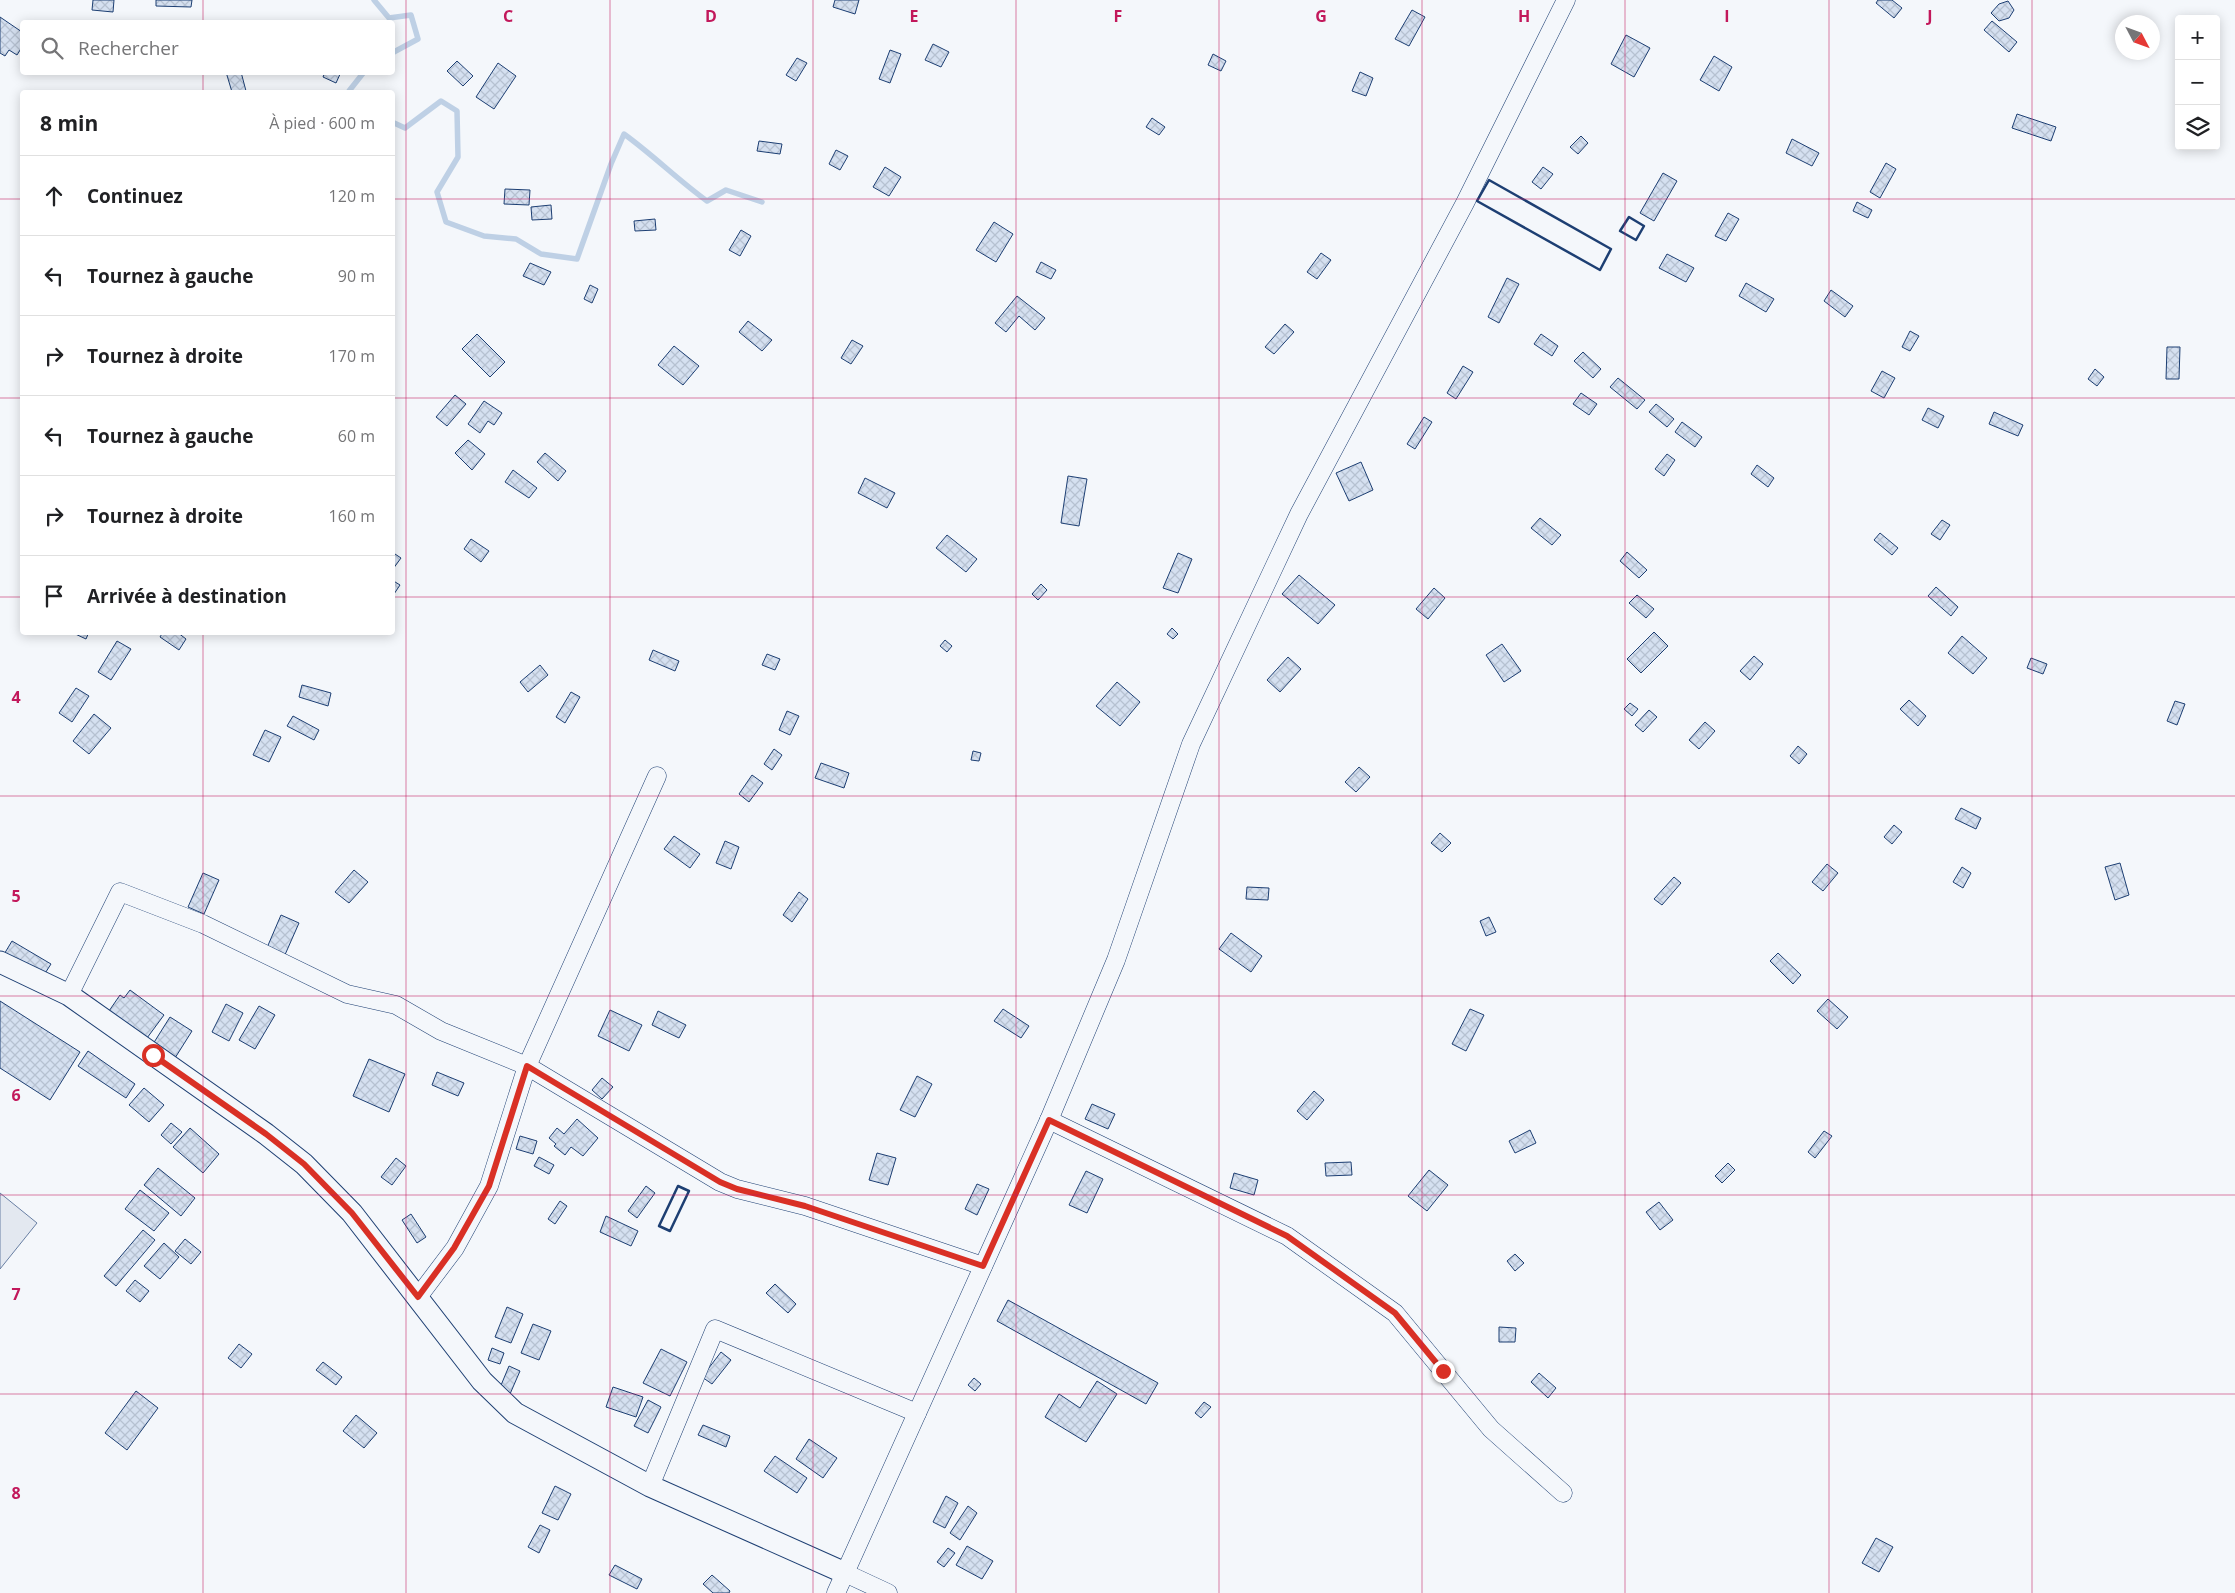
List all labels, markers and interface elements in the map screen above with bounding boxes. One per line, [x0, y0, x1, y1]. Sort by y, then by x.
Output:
text: C [503, 5, 513, 27]
text: D [705, 5, 717, 27]
text: E [910, 5, 919, 27]
text: F [1114, 5, 1122, 27]
text: G [1315, 5, 1327, 27]
text: H [1518, 5, 1530, 27]
text: I [1724, 5, 1730, 27]
text: J [1925, 5, 1933, 27]
north arrow [2115, 15, 2160, 60]
map controls [2175, 15, 2220, 150]
button: + [2175, 15, 2220, 60]
search box [20, 20, 395, 75]
icon: search [38, 34, 66, 62]
text: Rechercher [78, 35, 179, 61]
button: − [2175, 60, 2220, 105]
button: layers [2175, 105, 2220, 150]
text: 8 min [40, 109, 98, 137]
text: À pied · 600 m [269, 112, 375, 134]
icon: ahead [40, 182, 68, 210]
text: Continuez [87, 183, 183, 209]
text: 120 m [329, 185, 375, 207]
icon: left [40, 262, 68, 290]
text: Tournez à gauche [87, 263, 253, 289]
text: 90 m [338, 265, 375, 287]
icon: right [40, 342, 68, 370]
text: Tournez à droite [87, 343, 243, 369]
text: 170 m [329, 345, 375, 367]
icon: left [40, 422, 68, 450]
text: Tournez à gauche [87, 423, 253, 449]
text: 60 m [338, 425, 375, 447]
icon: right [40, 502, 68, 530]
text: Tournez à droite [87, 503, 243, 529]
text: 160 m [329, 505, 375, 527]
icon: arrive [40, 582, 68, 610]
text: Arrivée à destination [87, 583, 287, 609]
text: 4 [11, 686, 21, 708]
text: 5 [11, 885, 21, 907]
route start [142, 1044, 165, 1067]
text: 6 [11, 1084, 21, 1106]
text: 7 [11, 1283, 21, 1305]
route end [1432, 1360, 1455, 1383]
text: 8 [11, 1482, 21, 1504]

